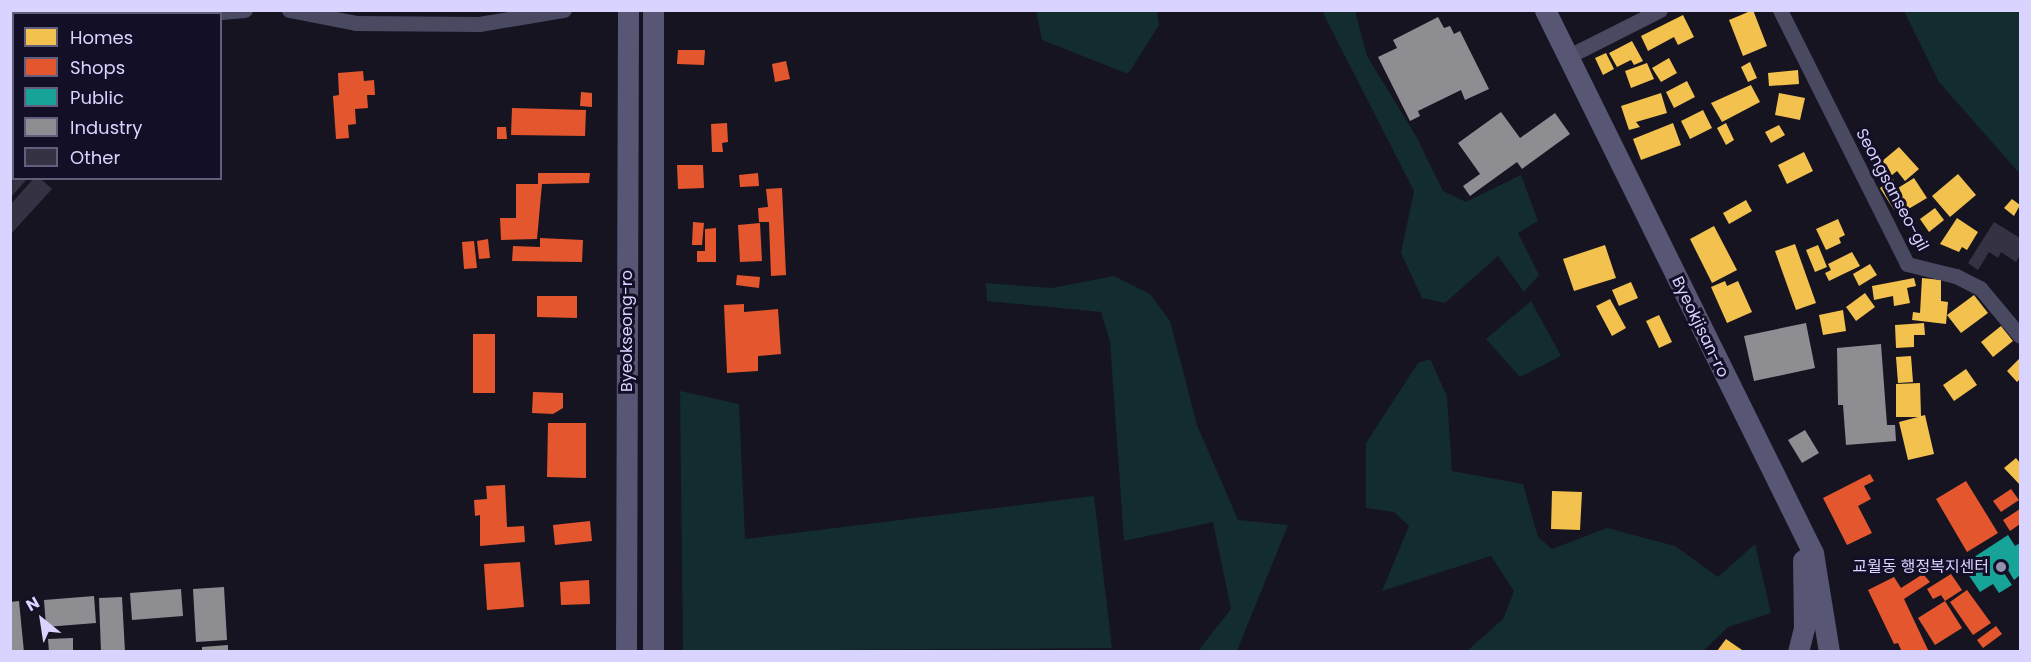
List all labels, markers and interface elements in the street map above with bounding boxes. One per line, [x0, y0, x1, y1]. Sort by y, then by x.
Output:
legend [12, 12, 222, 180]
text: Homes [70, 25, 133, 50]
text: Shops [70, 55, 125, 80]
text: Public [70, 85, 124, 110]
text: Industry [70, 115, 142, 140]
street label: Seongsanseo-gil [1852, 125, 1932, 255]
text: Other [70, 145, 120, 170]
street label: Byeokseong-ro [617, 270, 637, 392]
street label: Byeokjisan-ro [1667, 274, 1733, 380]
place label: 교월동 행정복지센터 [1852, 557, 1989, 577]
marker: 교월동 행정복지센터 [1994, 560, 2008, 574]
north arrow [12, 590, 72, 650]
text: N [22, 591, 44, 617]

